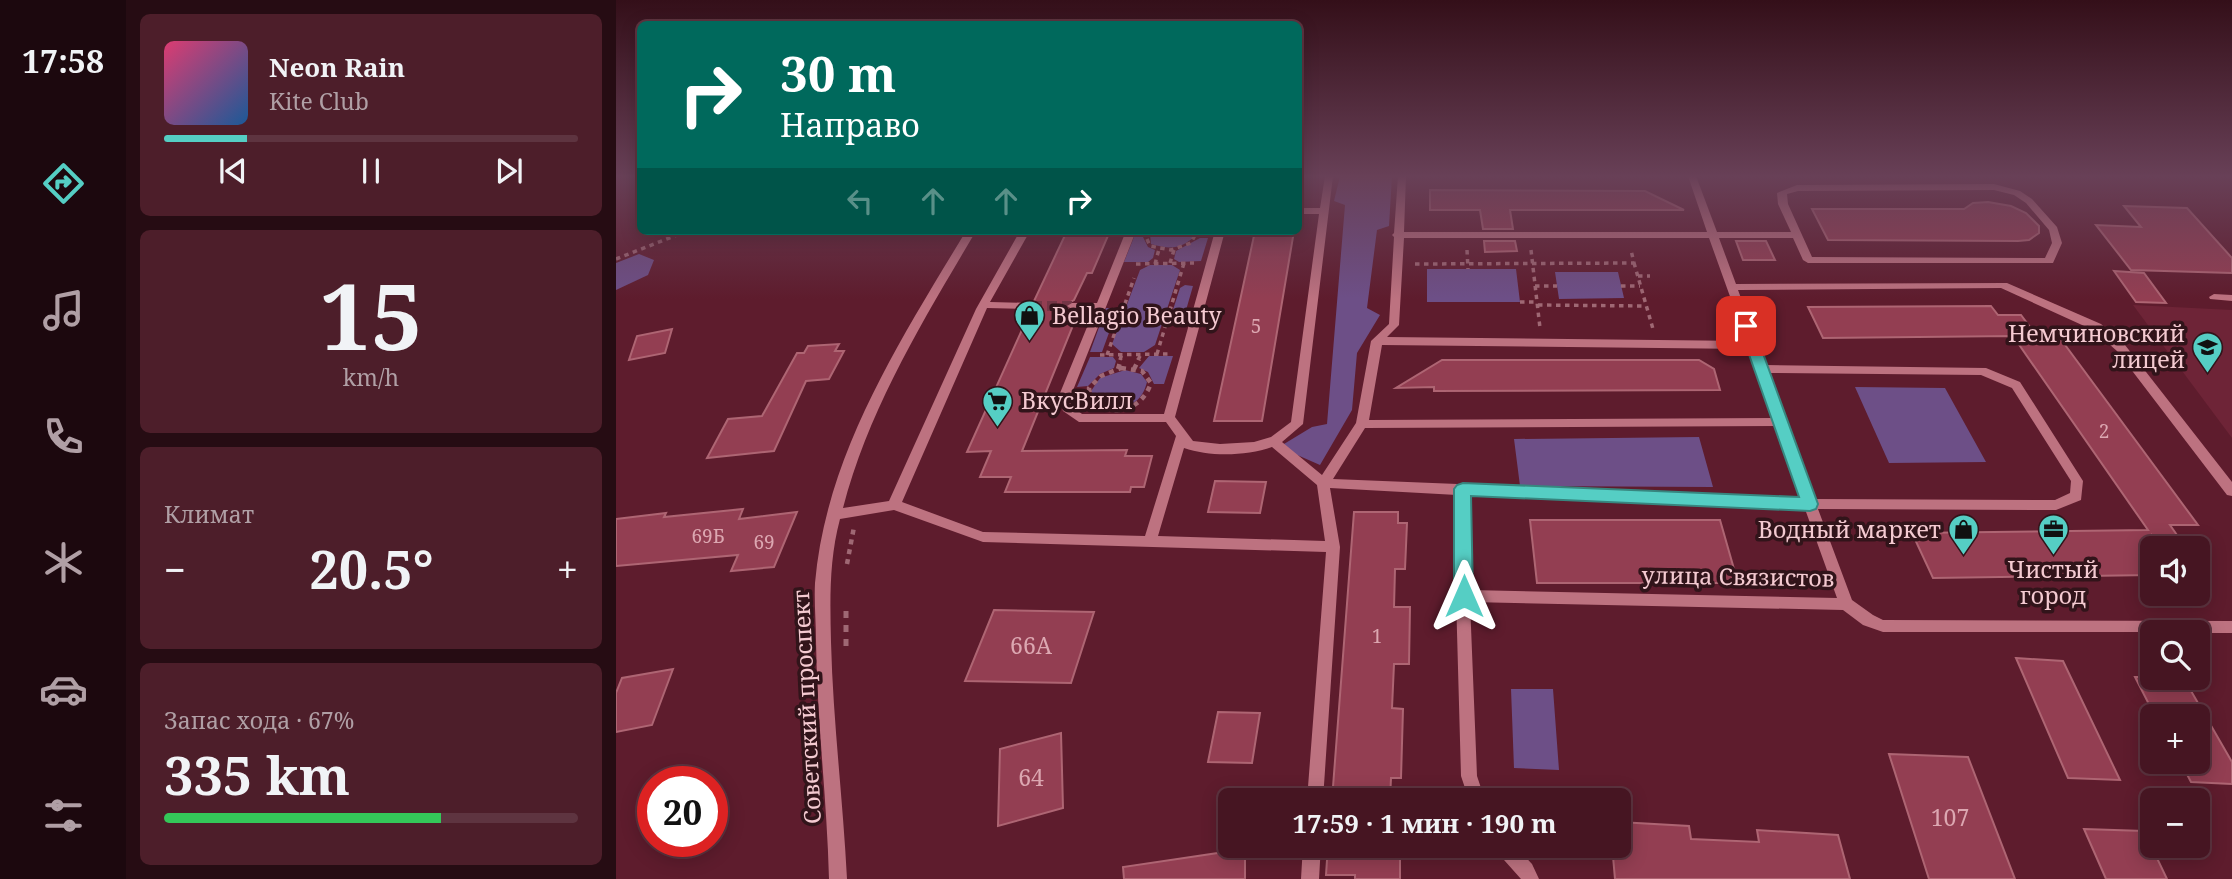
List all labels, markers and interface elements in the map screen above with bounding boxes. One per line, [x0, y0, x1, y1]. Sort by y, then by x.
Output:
text: 17:58 [22, 39, 104, 82]
text: 30 m [780, 40, 896, 106]
text: Neon Rain [269, 49, 405, 85]
icon: right [665, 49, 756, 140]
text: Kite Club [269, 85, 369, 117]
text: Направо [780, 103, 920, 146]
icon: previous [214, 152, 252, 190]
icon: pause [352, 152, 390, 190]
icon: next [490, 152, 528, 190]
icon: directions [39, 159, 88, 208]
icon: left [841, 182, 879, 220]
icon: ahead [914, 182, 952, 220]
icon: ahead [987, 182, 1025, 220]
icon: right [1060, 182, 1098, 220]
text: 15 [320, 253, 422, 377]
icon: music [39, 286, 88, 335]
pin [1716, 296, 1776, 356]
shop icon: Bellagio Beauty [1012, 299, 1046, 343]
place label: Bellagio Beauty [1052, 299, 1222, 331]
icon: arrive [1727, 307, 1765, 345]
house number: 5 [1251, 313, 1261, 339]
place label: Немчиновский лицей [2008, 317, 2185, 375]
school or university icon: Немчиновский лицей [2191, 330, 2225, 374]
text: km/h [343, 361, 399, 393]
supermarket icon: ВкусВилл [981, 384, 1015, 428]
place label: ВкусВилл [1021, 384, 1133, 416]
icon: phone [39, 412, 88, 461]
house number: 2 [2099, 418, 2109, 444]
text: Климат [164, 498, 254, 530]
office icon: Чистый город [2036, 512, 2070, 556]
place label: Водный маркет [1758, 513, 1941, 545]
shop icon: Водный маркет [1947, 513, 1981, 557]
house number: 69Б [691, 523, 725, 549]
house number: 69 [753, 529, 775, 555]
text: 20.5° [309, 533, 434, 604]
map controls [2140, 536, 2210, 858]
button: sound [2140, 536, 2210, 606]
icon: climate [39, 538, 88, 587]
text: − [164, 543, 186, 595]
text: + [557, 543, 578, 595]
place label: Чистый город [2008, 553, 2098, 611]
street label: улица Связистов [1641, 558, 1835, 594]
position arrow [1427, 559, 1501, 633]
street label: Советский проспект [784, 589, 828, 825]
button: search [2140, 620, 2210, 690]
house number: 1 [1372, 623, 1382, 649]
house number: 66А [1010, 629, 1053, 661]
icon: car [39, 665, 88, 714]
text: Запас хода · 67% [164, 704, 354, 736]
button: + [2140, 704, 2210, 774]
text: 335 km [164, 739, 350, 810]
house number: 64 [1018, 761, 1044, 793]
speed limit sign: 20 [637, 766, 728, 857]
button: − [2140, 788, 2210, 858]
icon: filters [39, 791, 88, 840]
house number: 107 [1931, 801, 1969, 833]
text: 17:59 · 1 мин · 190 m [1292, 805, 1557, 841]

